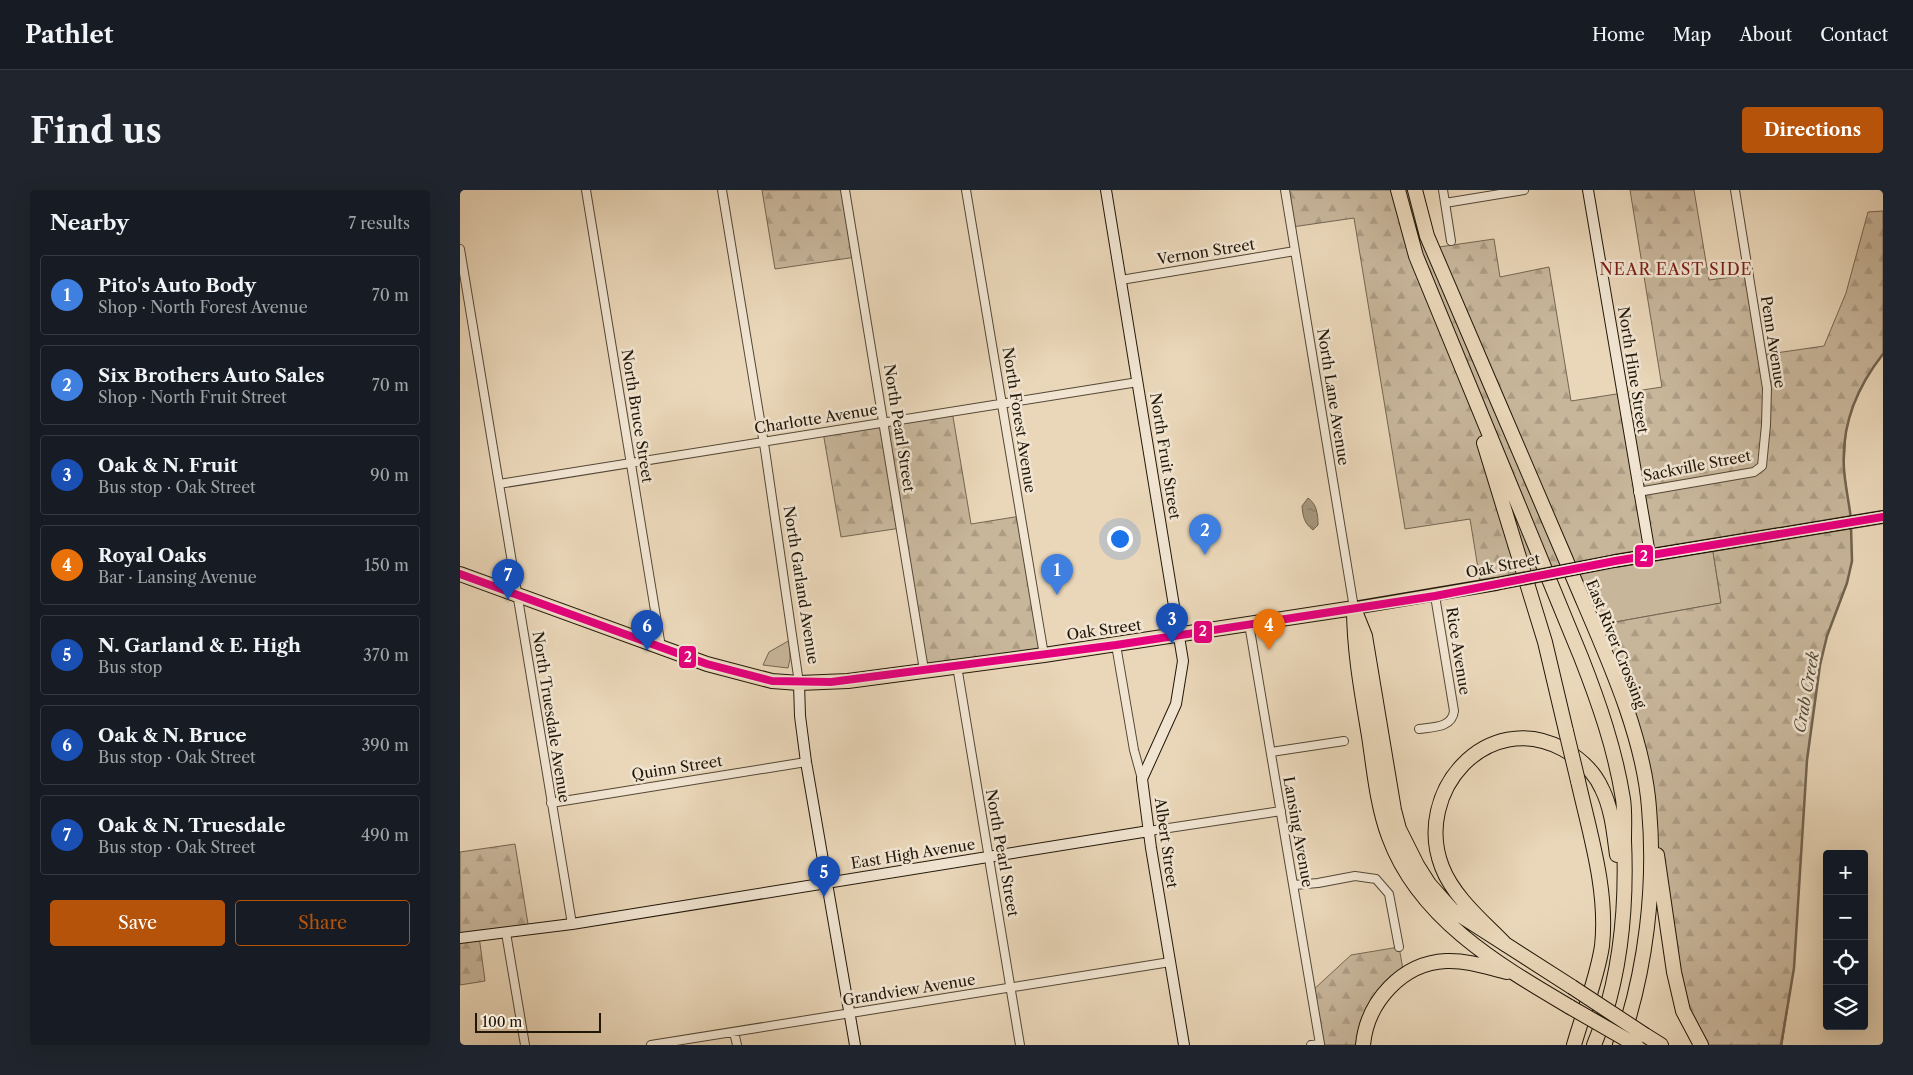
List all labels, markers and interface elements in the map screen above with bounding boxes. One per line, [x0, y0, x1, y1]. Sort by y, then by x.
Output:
text: Pathlet [25, 20, 113, 49]
text: Home [1592, 24, 1645, 46]
text: Map [1673, 24, 1711, 46]
text: About [1739, 24, 1792, 46]
text: Contact [1820, 24, 1888, 46]
button: Directions [1742, 107, 1883, 153]
text: Find us [30, 109, 162, 152]
text: Nearby [50, 210, 129, 235]
text: 7 results [348, 213, 410, 233]
street label: Vernon Street [1155, 234, 1257, 269]
district label: NEAR EAST SIDE [1599, 259, 1753, 279]
text: Pito's Auto Body [98, 274, 256, 297]
text: 1 [63, 285, 71, 305]
text: 70 m [372, 285, 409, 305]
street label: Penn Avenue [1757, 294, 1790, 390]
text: Shop · North Forest Avenue [98, 297, 308, 317]
street label: North Hine Street [1614, 305, 1653, 435]
street label: North Lane Avenue [1313, 327, 1354, 467]
street label: North Forest Avenue [999, 346, 1040, 494]
street label: North Bruce Street [618, 348, 658, 485]
street label: North Pearl Street [880, 363, 919, 494]
text: Six Brothers Auto Sales [98, 364, 325, 387]
text: 2 [62, 375, 72, 395]
text: 70 m [372, 375, 409, 395]
text: Shop · North Fruit Street [98, 387, 287, 407]
street label: North Fruit Street [1146, 391, 1185, 521]
street label: Charlotte Avenue [753, 399, 879, 438]
street label: Sackville Street [1641, 446, 1753, 485]
text: Oak & N. Fruit [98, 454, 238, 477]
text: 3 [62, 465, 72, 485]
text: 90 m [370, 465, 409, 485]
text: Bus stop · Oak Street [98, 477, 256, 497]
street label: North Garland Avenue [780, 504, 823, 665]
pin: 2 [1189, 514, 1221, 555]
your location [1107, 526, 1133, 552]
text: Royal Oaks [98, 544, 207, 567]
line badge: 2 [1634, 544, 1654, 568]
text: 2 [1640, 547, 1648, 565]
street label: Oak Street [1464, 549, 1542, 582]
pin: 1 [1041, 554, 1073, 595]
text: 4 [62, 555, 72, 575]
text: 150 m [364, 555, 409, 575]
pin: 7 [492, 559, 524, 600]
text: Bar · Lansing Avenue [98, 567, 257, 587]
street label: East River Crossing [1582, 577, 1651, 711]
pin: 3 [1156, 603, 1188, 644]
street label: Rice Avenue [1442, 606, 1475, 696]
pin: 4 [1253, 609, 1285, 650]
pin: 6 [631, 610, 663, 651]
street label: Oak Street [1065, 615, 1143, 644]
line badge: 2 [1193, 620, 1213, 644]
text: 2 [1199, 622, 1207, 640]
street label: North Truesdale Avenue [529, 630, 574, 804]
text: N. Garland & E. High [98, 634, 301, 657]
text: 5 [63, 645, 71, 665]
text: 370 m [363, 645, 409, 665]
line badge: 2 [678, 645, 697, 669]
text: 2 [684, 648, 692, 666]
water label: Crab Creek [1789, 649, 1823, 734]
text: Bus stop [98, 657, 162, 677]
text: Oak & N. Bruce [98, 724, 247, 747]
text: 6 [62, 735, 72, 755]
text: 390 m [362, 735, 409, 755]
text: Bus stop · Oak Street [98, 747, 256, 767]
street label: Quinn Street [630, 751, 724, 784]
street label: Lansing Avenue [1279, 775, 1318, 889]
street label: North Pearl Street [982, 788, 1023, 919]
street label: Albert Street [1151, 795, 1182, 890]
text: Oak & N. Truesdale [98, 814, 286, 837]
text: 7 [63, 825, 71, 845]
text: 490 m [361, 825, 409, 845]
street label: East High Avenue [849, 834, 976, 873]
text: Bus stop · Oak Street [98, 837, 256, 857]
map controls [1823, 850, 1868, 1030]
button: + [1823, 850, 1868, 895]
pin: 5 [808, 856, 840, 897]
button: − [1823, 895, 1868, 940]
button: Save [50, 900, 225, 946]
button: Share [235, 900, 410, 946]
button: locate [1823, 940, 1868, 985]
street label: Grandview Avenue [841, 970, 977, 1009]
button: layers [1823, 985, 1868, 1030]
scale bar [475, 1010, 601, 1033]
text: 100 m [482, 1013, 522, 1031]

